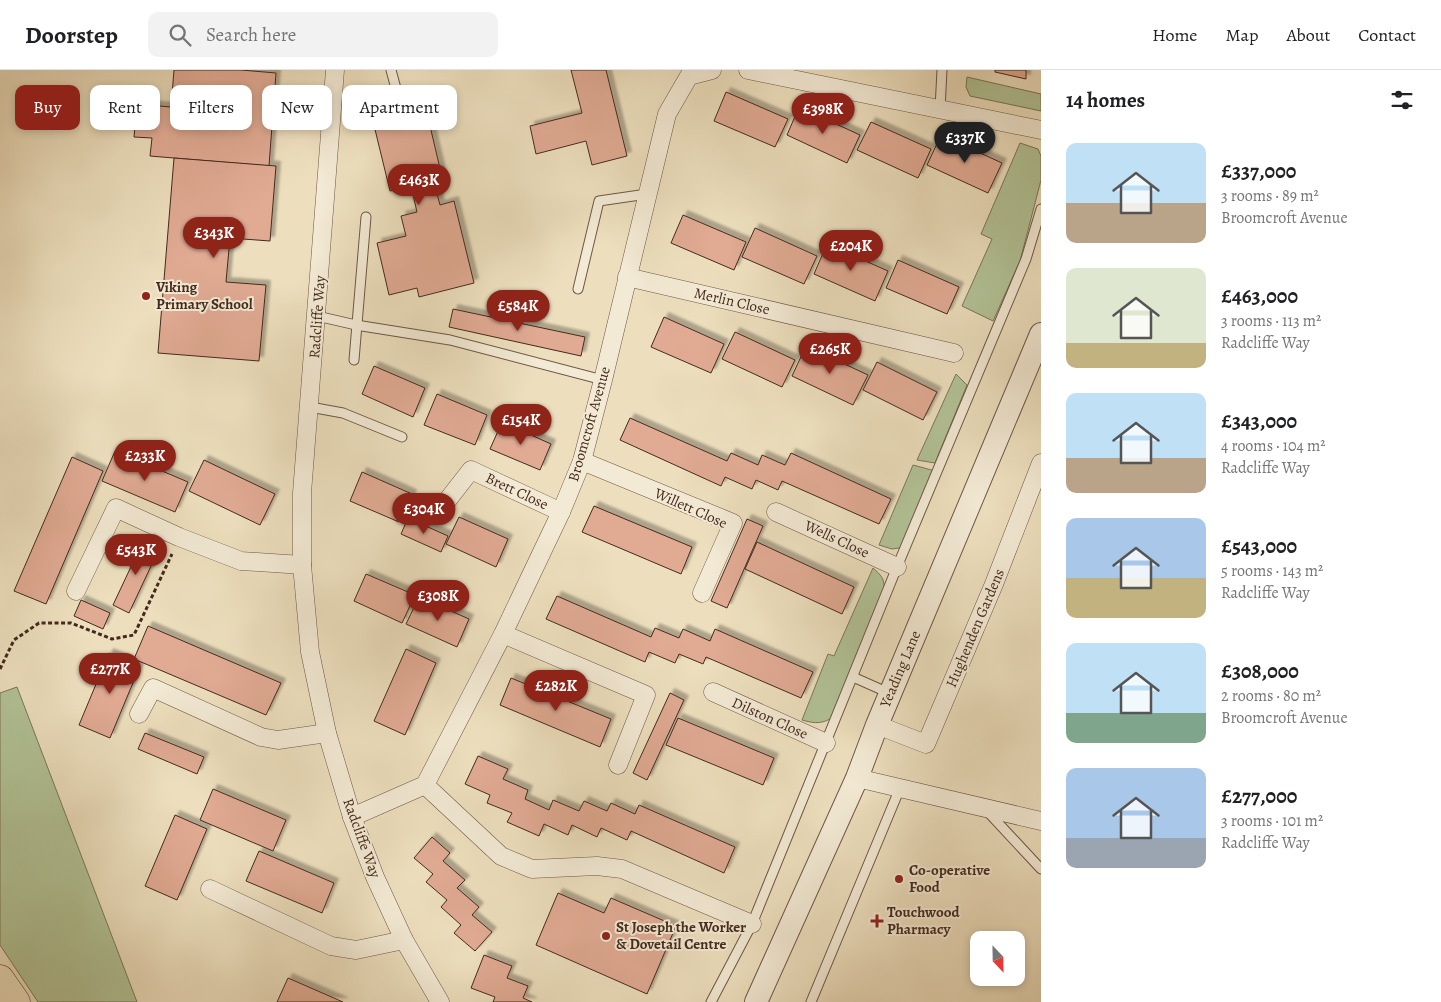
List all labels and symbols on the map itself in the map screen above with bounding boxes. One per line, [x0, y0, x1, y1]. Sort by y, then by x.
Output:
pin: £398K [788, 92, 858, 135]
pin: £337K [930, 122, 1000, 164]
pin: £463K [384, 164, 454, 206]
pin: £343K [179, 216, 249, 259]
pin: £204K [816, 230, 886, 272]
street label: Radcliffe Way [304, 274, 330, 359]
place label: Viking Primary School [155, 277, 253, 314]
street label: Merlin Close [692, 283, 772, 319]
marker: Viking Primary School [140, 290, 152, 302]
pin: £584K [483, 290, 553, 332]
pin: £265K [795, 332, 865, 375]
street label: Broomcroft Avenue [563, 364, 615, 484]
pin: £154K [486, 404, 556, 446]
pin: £233K [110, 440, 180, 482]
street label: Brett Close [482, 468, 552, 514]
street label: Willett Close [650, 483, 731, 533]
pin: £304K [389, 492, 459, 535]
street label: Wells Close [801, 515, 873, 563]
pin: £543K [101, 534, 171, 576]
street label: Hughenden Gardens [941, 565, 1009, 691]
pin: £308K [403, 580, 473, 622]
street label: Yeading Lane [874, 627, 925, 711]
pin: £277K [75, 652, 145, 695]
pin: £282K [521, 670, 591, 712]
street label: Dilston Close [729, 692, 811, 744]
street label: Radcliffe Way [338, 795, 386, 881]
place label: Co-operative Food [909, 860, 990, 897]
marker: Co-operative Food [893, 873, 905, 885]
place label: Touchwood Pharmacy [887, 902, 960, 939]
marker: Touchwood Pharmacy [871, 915, 883, 927]
place label: St Joseph the Worker & Dovetail Centre [616, 917, 746, 954]
marker: St Joseph the Worker & Dovetail Centre [600, 930, 612, 942]
north arrow [970, 931, 1025, 986]

